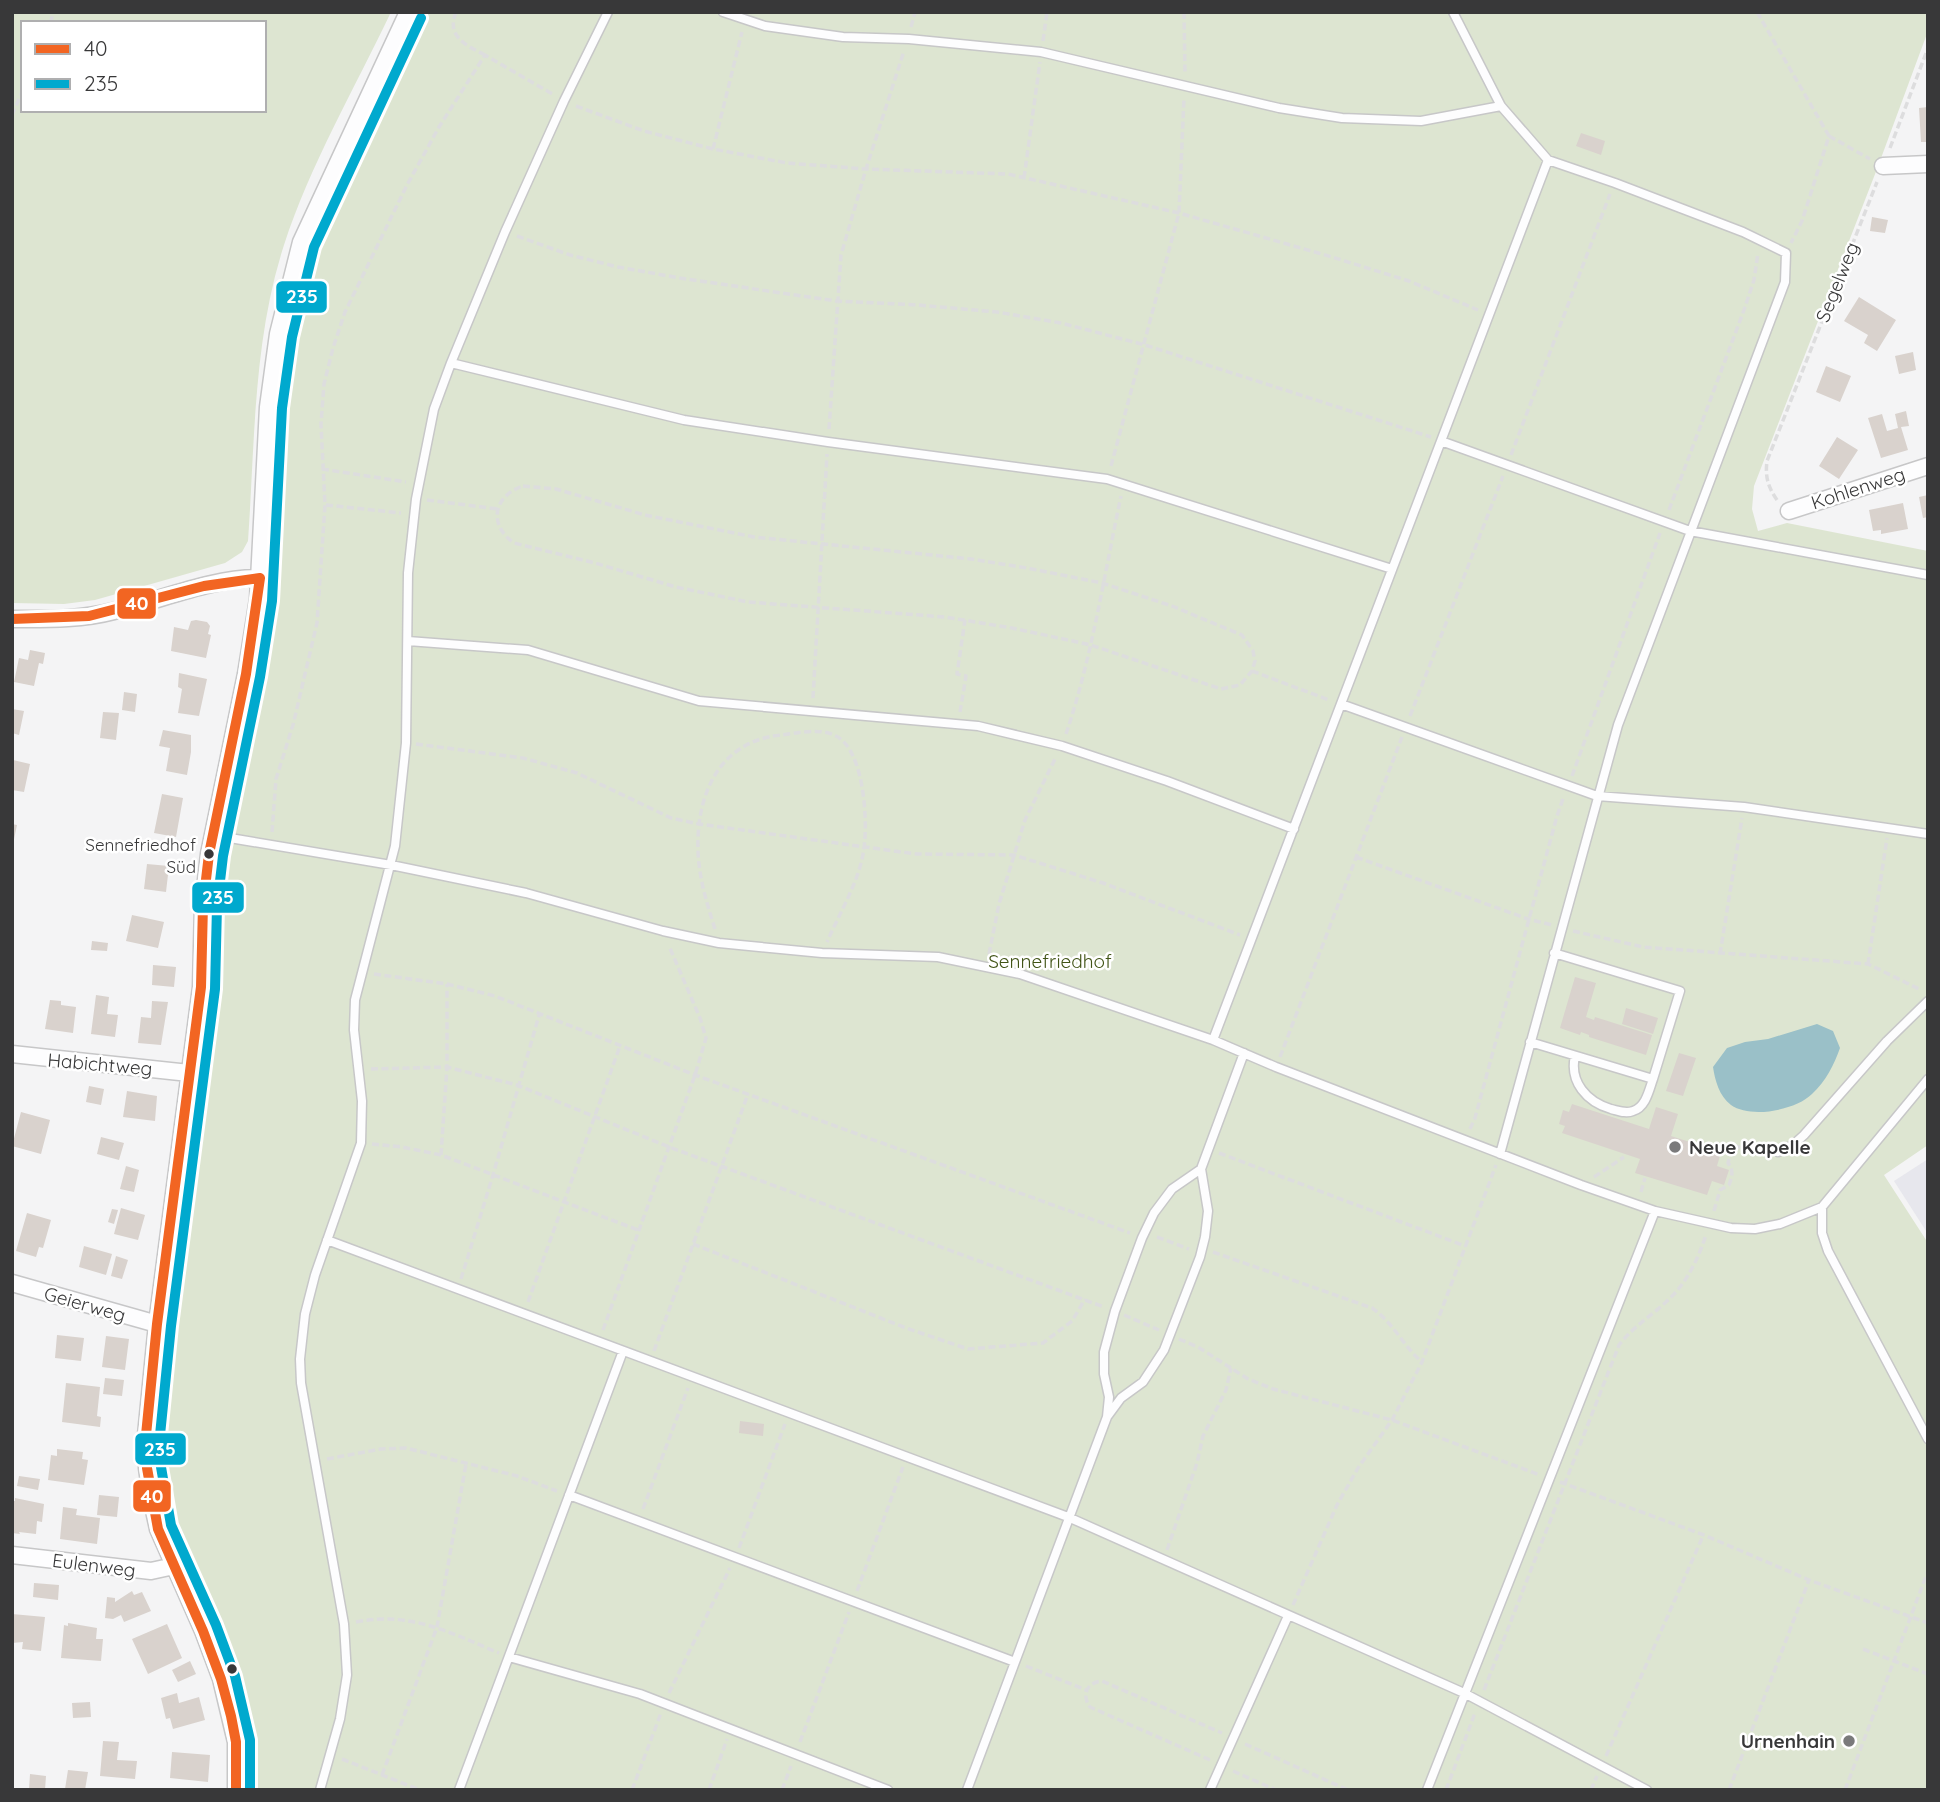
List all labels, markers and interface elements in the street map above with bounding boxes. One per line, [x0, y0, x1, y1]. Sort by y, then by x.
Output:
legend [21, 21, 266, 112]
text: 40 [84, 35, 108, 61]
text: 235 [84, 70, 118, 96]
street label: Segelweg [1810, 238, 1864, 326]
line badge: 235 [275, 280, 328, 314]
text: 235 [286, 284, 318, 308]
street label: Kohlenweg [1808, 462, 1908, 514]
line badge: 40 [116, 587, 157, 620]
text: 40 [126, 591, 148, 615]
place label: Sennefriedhof Süd [85, 834, 196, 877]
marker: Sennefriedhof Süd [202, 847, 216, 861]
line badge: 235 [191, 881, 245, 914]
text: 235 [202, 885, 234, 909]
park label: Sennefriedhof [988, 949, 1112, 973]
street label: Habichtweg [46, 1047, 154, 1081]
place label: Neue Kapelle [1689, 1135, 1811, 1159]
marker: Neue Kapelle [1667, 1139, 1683, 1155]
street label: Geierweg [41, 1281, 129, 1327]
line badge: 235 [134, 1432, 187, 1466]
text: 235 [144, 1437, 176, 1461]
line badge: 40 [132, 1479, 172, 1513]
text: 40 [141, 1484, 163, 1508]
street label: Eulenweg [51, 1548, 137, 1582]
unlabelled marker [225, 1662, 239, 1676]
place label: Urnenhain [1741, 1729, 1835, 1753]
marker: Urnenhain [1841, 1733, 1857, 1749]

